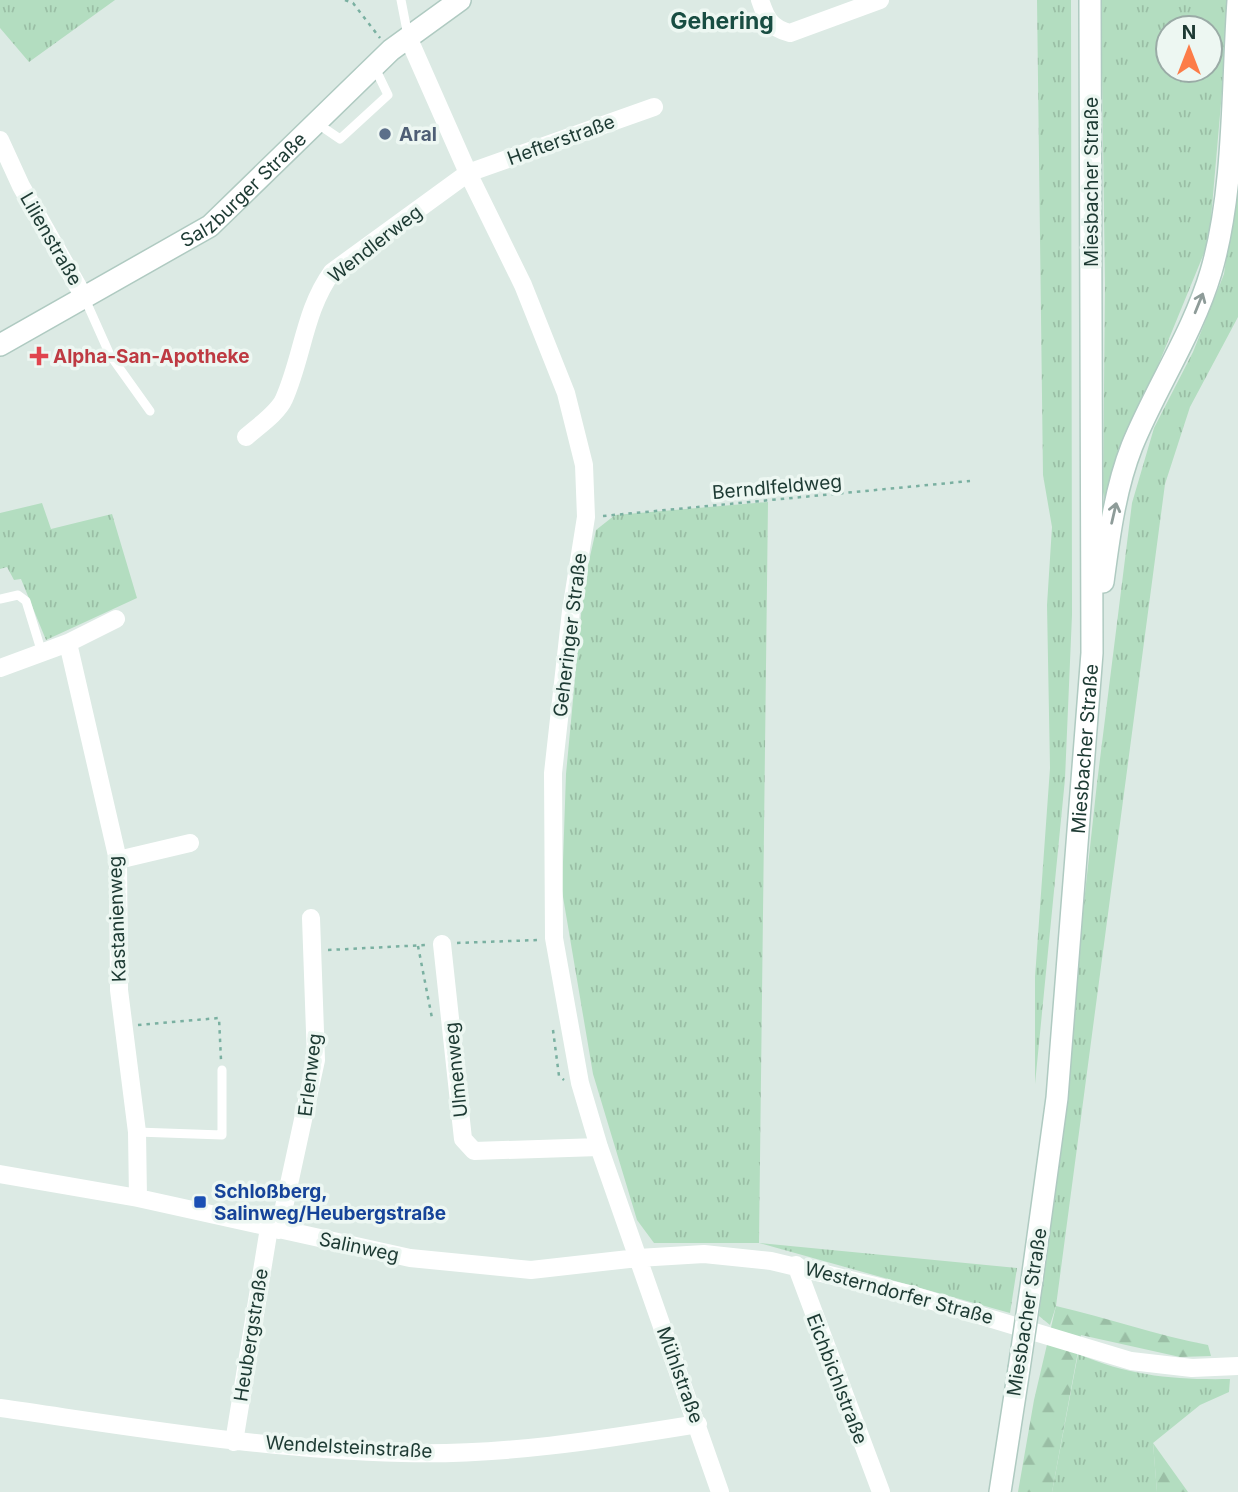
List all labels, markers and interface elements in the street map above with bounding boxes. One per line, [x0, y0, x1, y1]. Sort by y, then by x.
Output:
district label: Gehering [670, 7, 774, 35]
north arrow [1154, 14, 1224, 84]
text: N [1182, 21, 1196, 44]
street label: Miesbacher Straße [1080, 97, 1103, 267]
street label: Hefterstraße [504, 110, 618, 170]
place label: Aral [399, 123, 437, 146]
marker: Aral [377, 126, 393, 142]
street label: Salzburger Straße [176, 127, 311, 252]
street label: Lilienstraße [15, 188, 87, 290]
street label: Wendlerweg [324, 200, 426, 288]
one-way arrow [1193, 292, 1206, 314]
place label: Alpha-San-Apotheke [53, 345, 250, 368]
marker: Alpha-San-Apotheke [31, 348, 47, 364]
street label: Berndlfeldweg [711, 470, 843, 504]
one-way arrow [1108, 502, 1121, 525]
street label: Geheringer Straße [549, 552, 591, 718]
street label: Miesbacher Straße [1066, 663, 1103, 834]
street label: Kastanienweg [103, 855, 131, 983]
street label: Ulmenweg [440, 1021, 472, 1119]
street label: Erlenweg [293, 1032, 327, 1118]
place label: Schloßberg, Salinweg/Heubergstraße [214, 1180, 446, 1225]
marker: Schloßberg, Salinweg/Heubergstraße [192, 1194, 208, 1210]
street label: Miesbacher Straße [1002, 1226, 1052, 1398]
street label: Salinweg [317, 1227, 401, 1267]
street label: Westerndorfer Straße [802, 1257, 996, 1329]
street label: Heubergstraße [229, 1267, 273, 1403]
street label: Eichbichlstraße [802, 1311, 872, 1447]
street label: Mühlstraße [652, 1324, 708, 1426]
street label: Wendelsteinstraße [265, 1431, 433, 1463]

